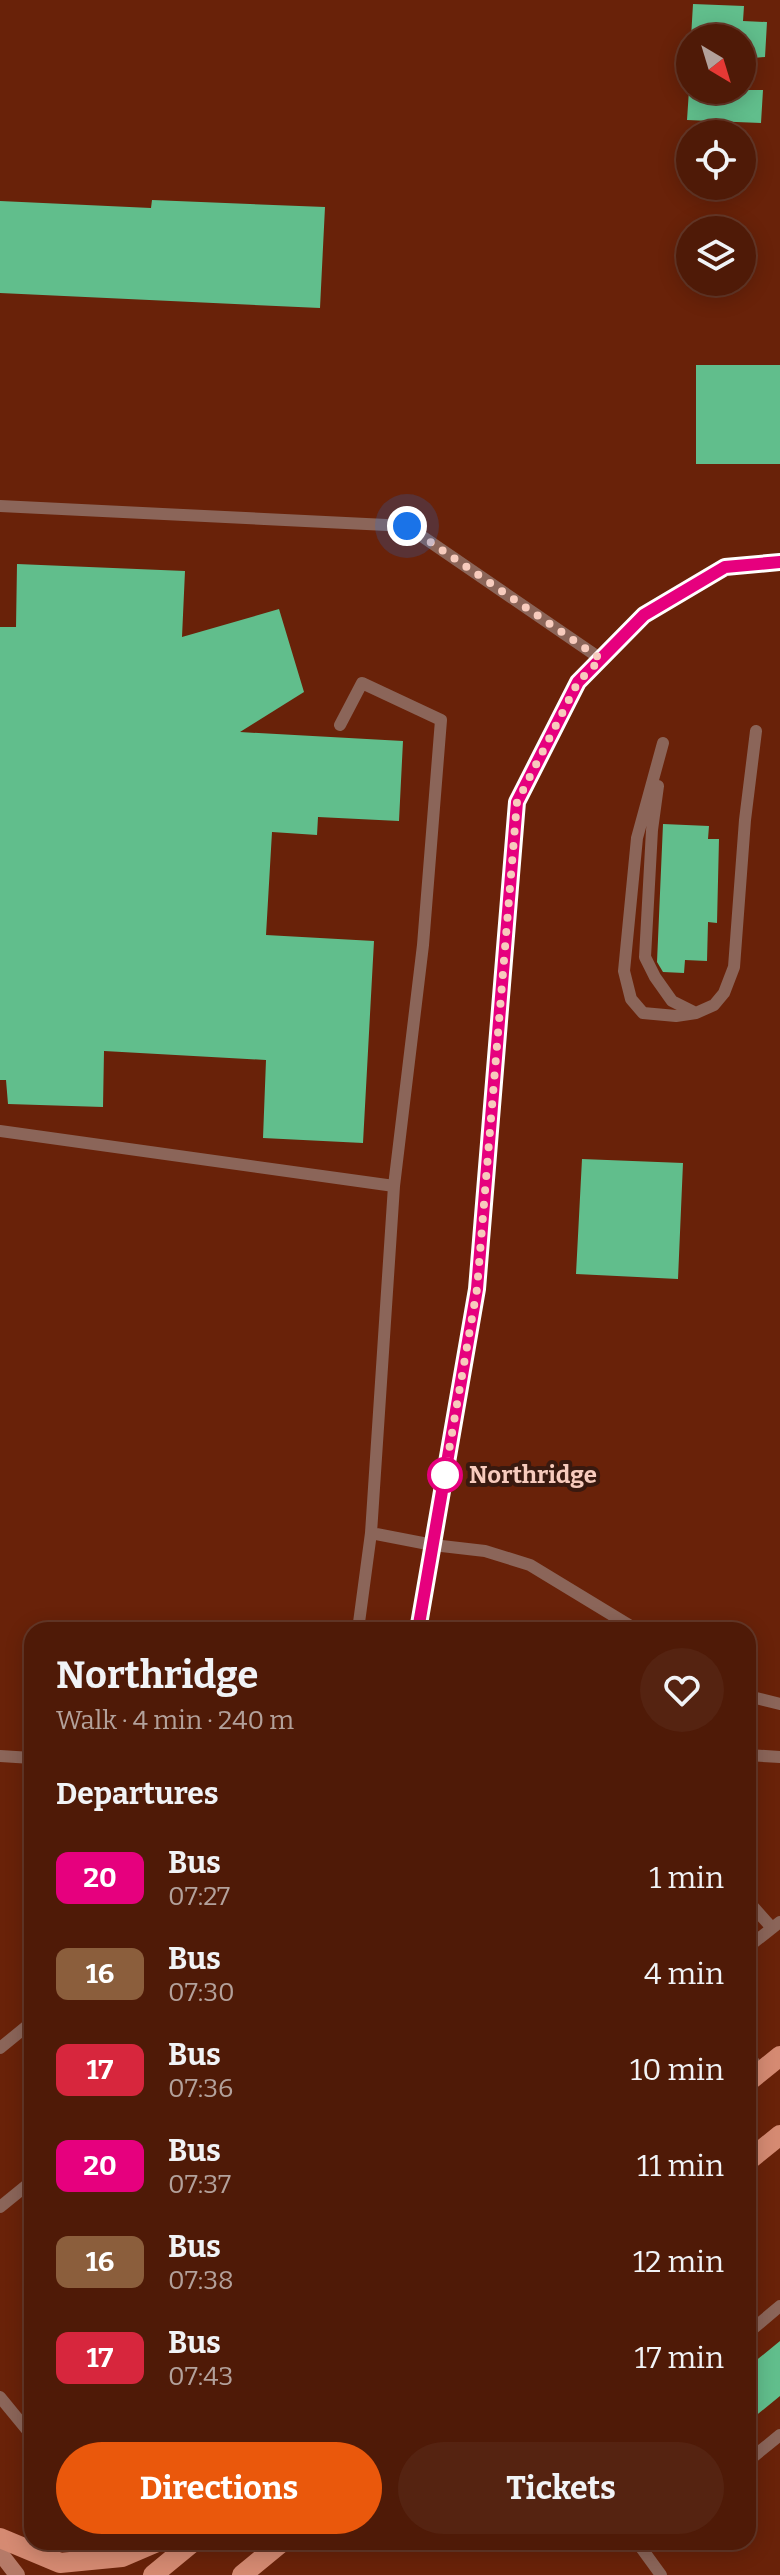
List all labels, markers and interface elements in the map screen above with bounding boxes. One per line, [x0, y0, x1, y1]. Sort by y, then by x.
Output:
north arrow [676, 24, 756, 104]
map controls [676, 24, 756, 296]
button: locate [676, 120, 756, 200]
button: layers [676, 216, 756, 296]
your location [387, 506, 427, 546]
marker: Northridge [428, 1458, 462, 1492]
place label: Northridge [469, 1461, 597, 1489]
button: heart [640, 1648, 724, 1732]
text: Northridge [56, 1652, 258, 1698]
text: Walk · 4 min · 240 m [56, 1705, 294, 1736]
text: Departures [56, 1776, 219, 1812]
text: Bus [168, 1845, 221, 1881]
text: 1 min [649, 1860, 724, 1896]
text: 20 [83, 1861, 117, 1894]
text: 07:27 [168, 1881, 230, 1912]
text: Bus [168, 1941, 221, 1977]
text: 4 min [644, 1956, 724, 1992]
text: 16 [86, 1957, 114, 1990]
text: 07:30 [168, 1977, 235, 2008]
text: Bus [168, 2037, 221, 2073]
text: 10 min [630, 2052, 724, 2088]
text: 17 [87, 2053, 113, 2086]
text: 07:36 [168, 2073, 233, 2104]
text: Bus [168, 2133, 221, 2169]
text: 11 min [637, 2148, 724, 2184]
text: 20 [83, 2149, 117, 2182]
text: 07:37 [168, 2169, 231, 2200]
text: Bus [168, 2229, 221, 2265]
text: 12 min [633, 2244, 724, 2280]
text: 16 [86, 2245, 114, 2278]
text: 07:38 [168, 2265, 234, 2296]
text: Bus [168, 2325, 221, 2361]
text: 17 min [635, 2340, 724, 2376]
text: 17 [87, 2341, 113, 2374]
text: 07:43 [168, 2361, 233, 2392]
button: Directions [56, 2442, 382, 2534]
button: Tickets [398, 2442, 724, 2534]

